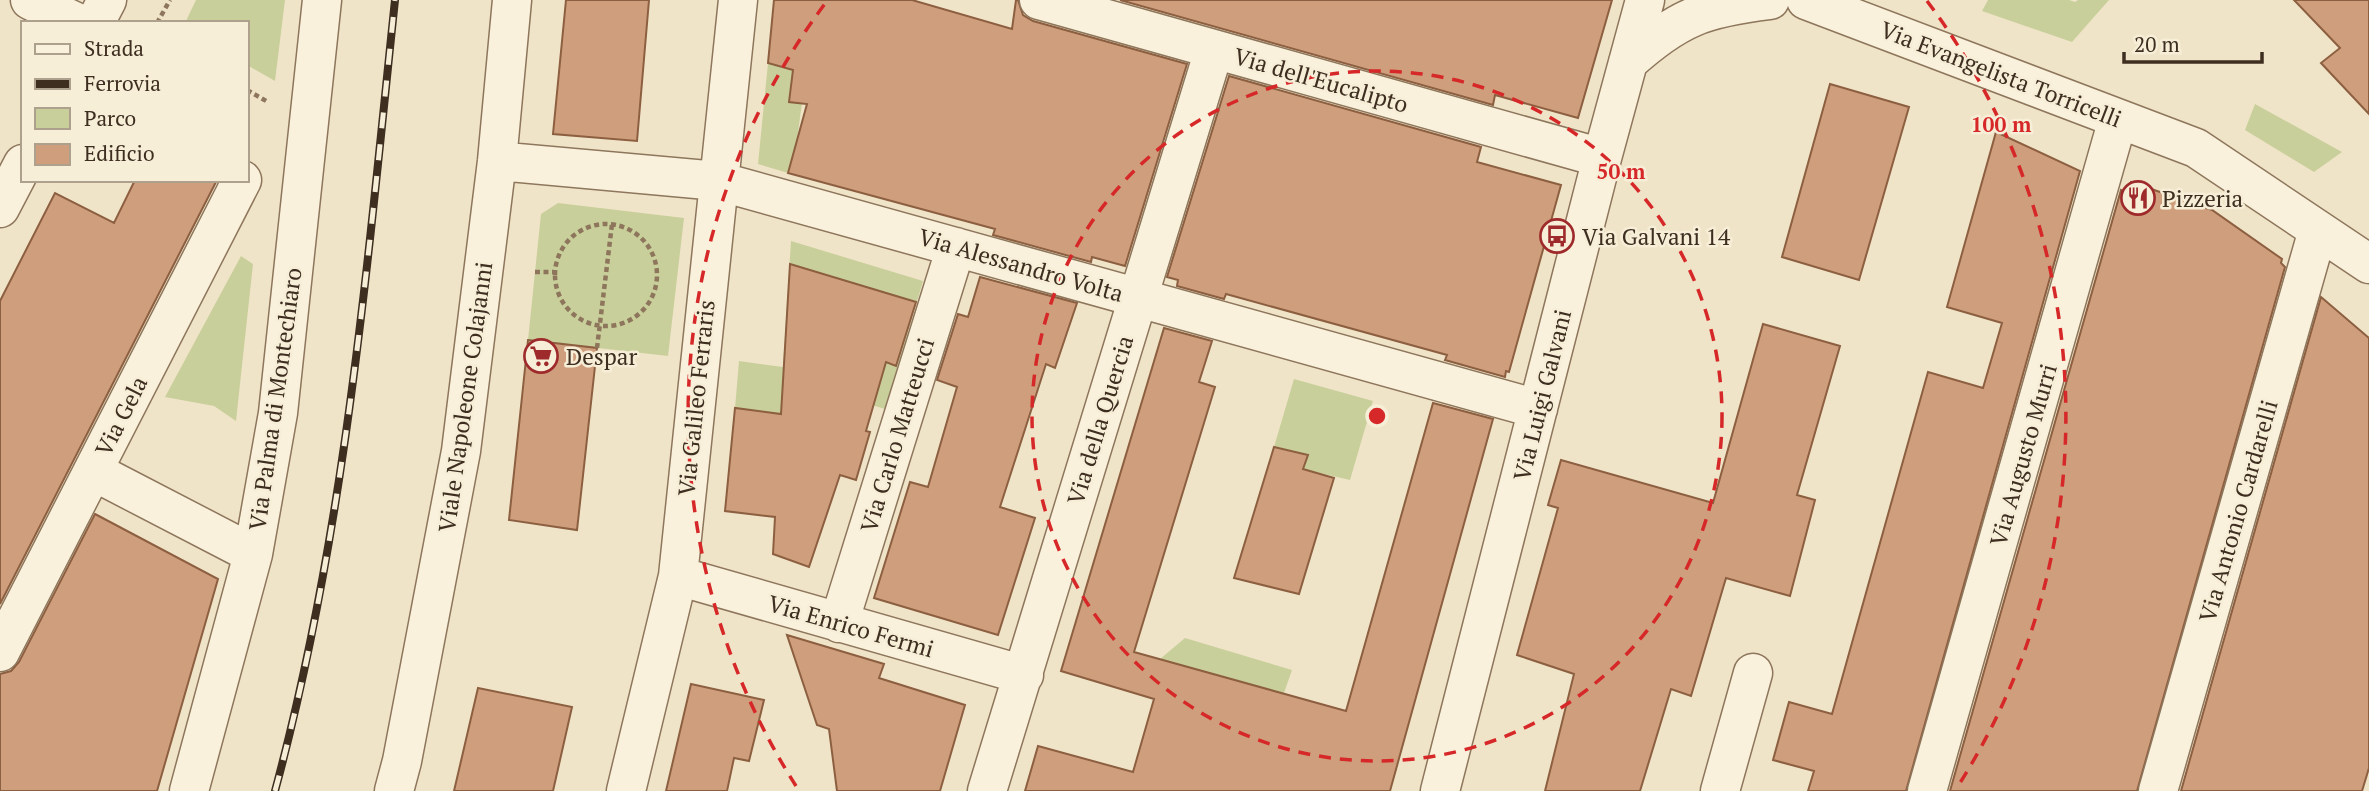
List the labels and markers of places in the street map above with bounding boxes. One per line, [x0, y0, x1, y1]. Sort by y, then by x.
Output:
restaurant icon: Pizzeria [2119, 179, 2157, 217]
place label: Pizzeria [2162, 183, 2244, 214]
bus stop icon: Via Galvani 14 [1538, 217, 1576, 255]
place label: Via Galvani 14 [1582, 221, 1731, 252]
supermarket icon: Despar [522, 337, 560, 375]
place label: Despar [566, 341, 637, 372]
centre of rings [1365, 404, 1389, 428]

